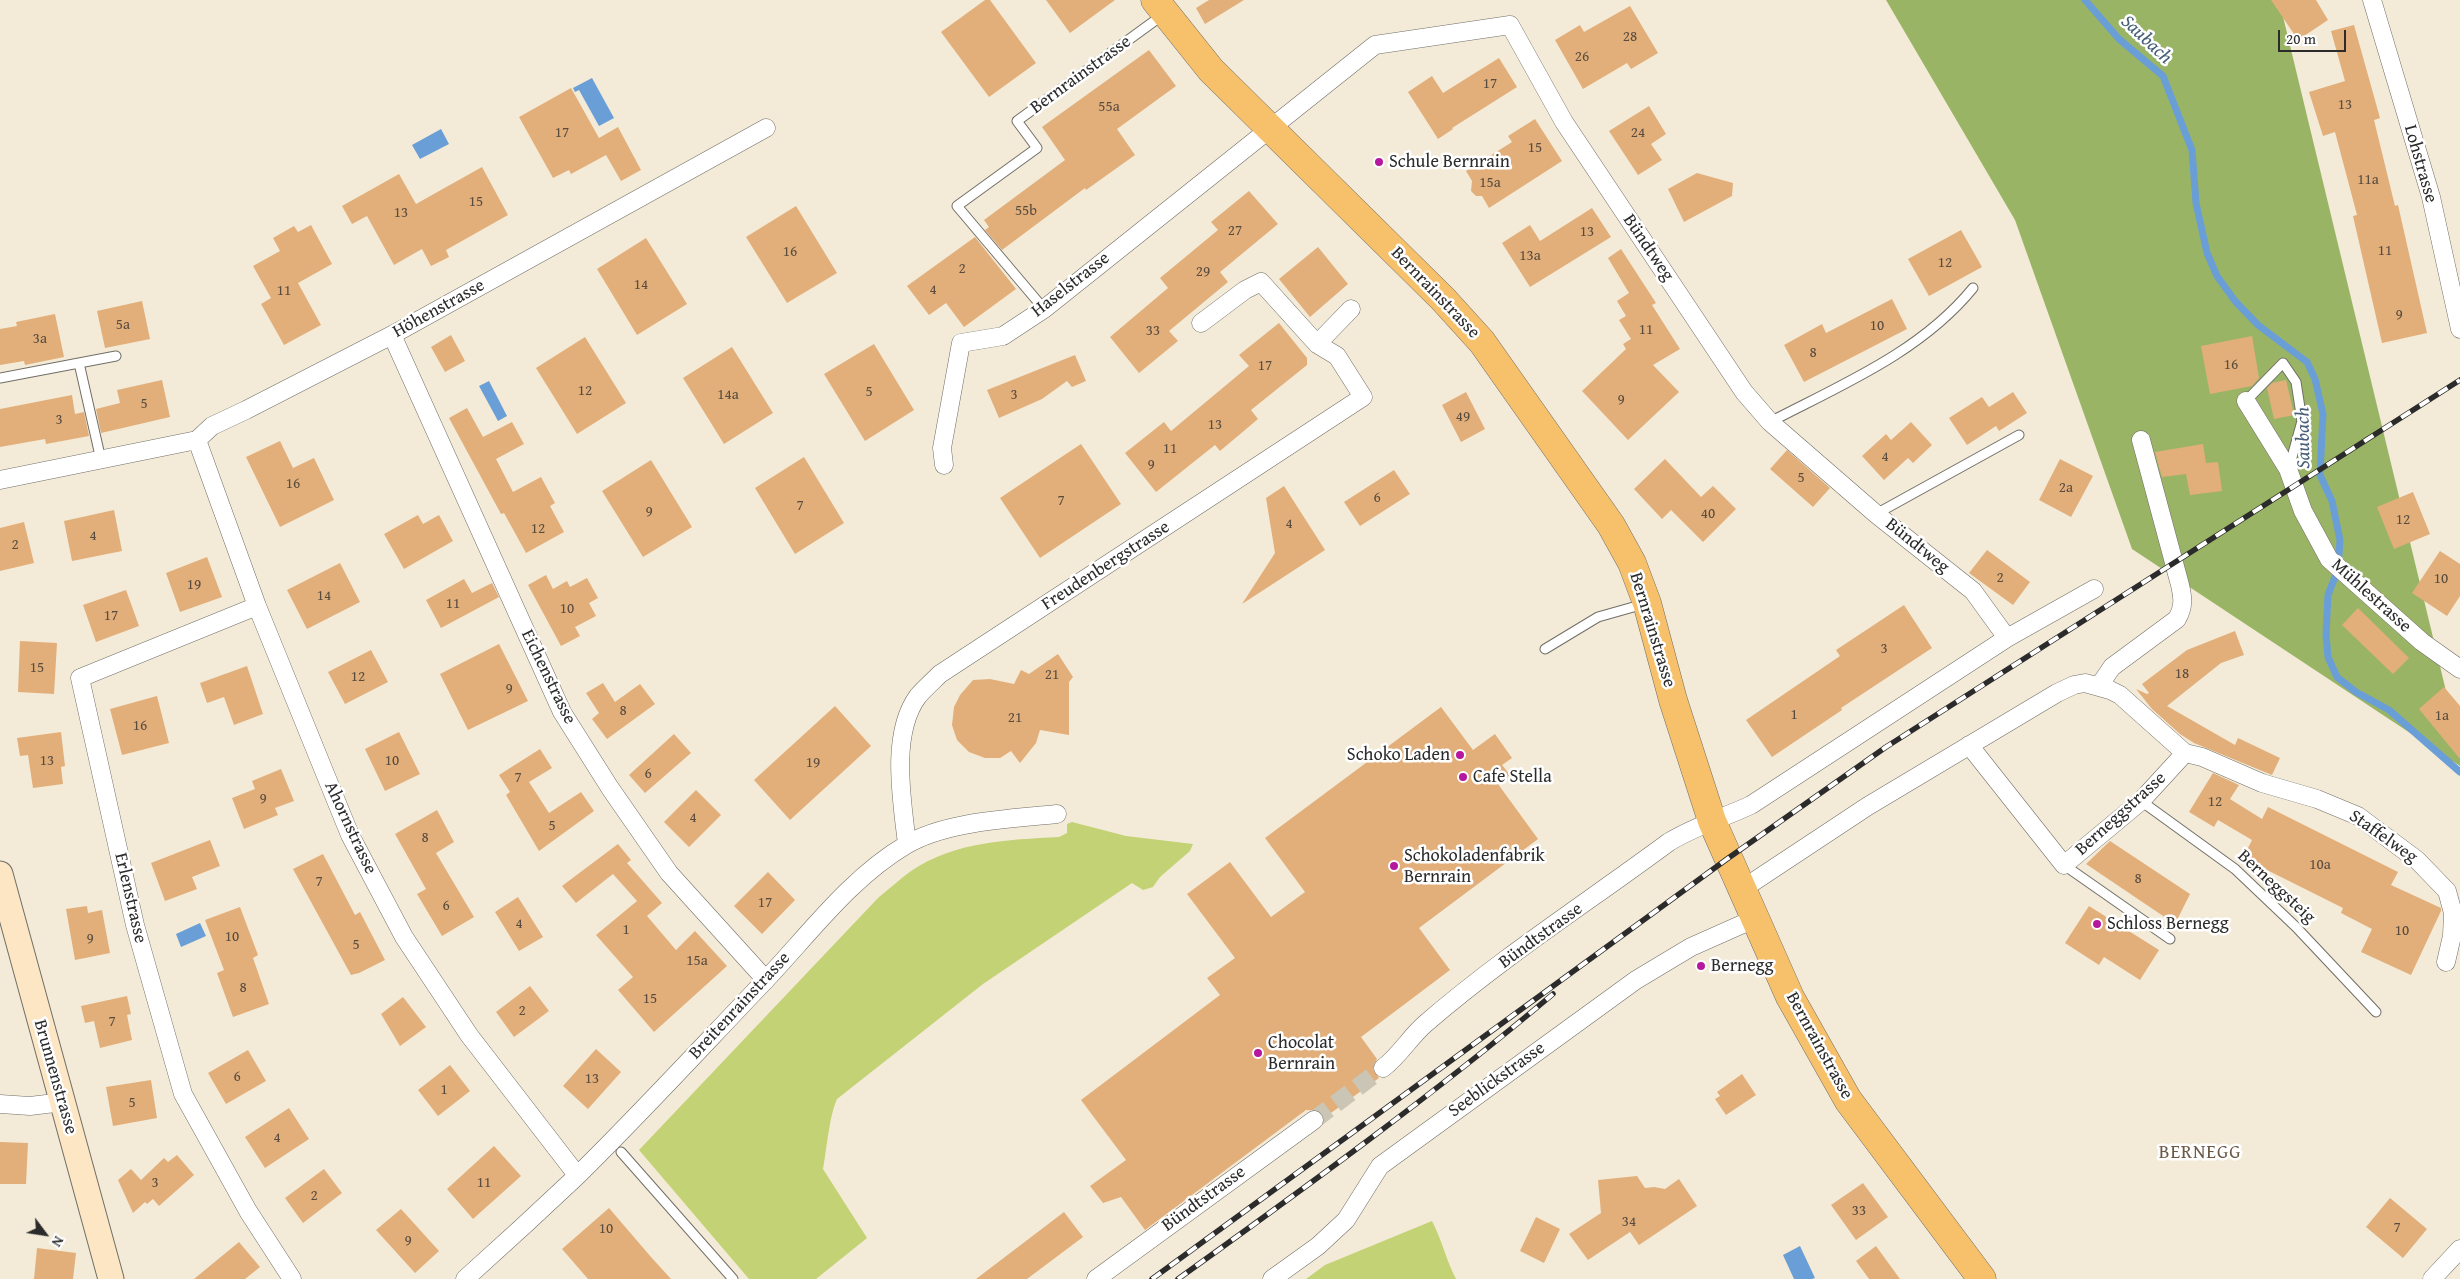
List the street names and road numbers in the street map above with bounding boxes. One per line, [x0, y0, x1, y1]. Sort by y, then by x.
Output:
street label: Bernrainstrasse [1026, 31, 1136, 119]
street label: Lohstrasse [2399, 123, 2441, 205]
street label: Bündtweg [1618, 211, 1678, 285]
street label: Bernrainstrasse [1386, 243, 1484, 343]
street label: Haselstrasse [1028, 248, 1114, 322]
street label: Höhenstrasse [389, 275, 489, 343]
street label: Bündtweg [1881, 514, 1953, 578]
street label: Freudenbergstrasse [1038, 517, 1174, 615]
street label: Mühlestrasse [2327, 554, 2415, 638]
street label: Bernrainstrasse [1624, 570, 1680, 690]
street label: Eichenstrasse [516, 626, 580, 728]
street label: Berneggstrasse [2071, 768, 2171, 860]
street label: Ahornstrasse [319, 778, 381, 878]
street label: Staffelweg [2345, 806, 2421, 868]
street label: Berneggsteig [2233, 846, 2319, 928]
street label: Erlenstrasse [109, 851, 151, 945]
street label: Bündtstrasse [1495, 898, 1587, 974]
street label: Breitenrainstrasse [685, 948, 795, 1064]
street label: Bernrainstrasse [1781, 989, 1857, 1103]
street label: Brunnenstrasse [28, 1017, 82, 1137]
street label: Seeblickstrasse [1445, 1038, 1549, 1122]
street label: Bündtstrasse [1158, 1161, 1250, 1237]

